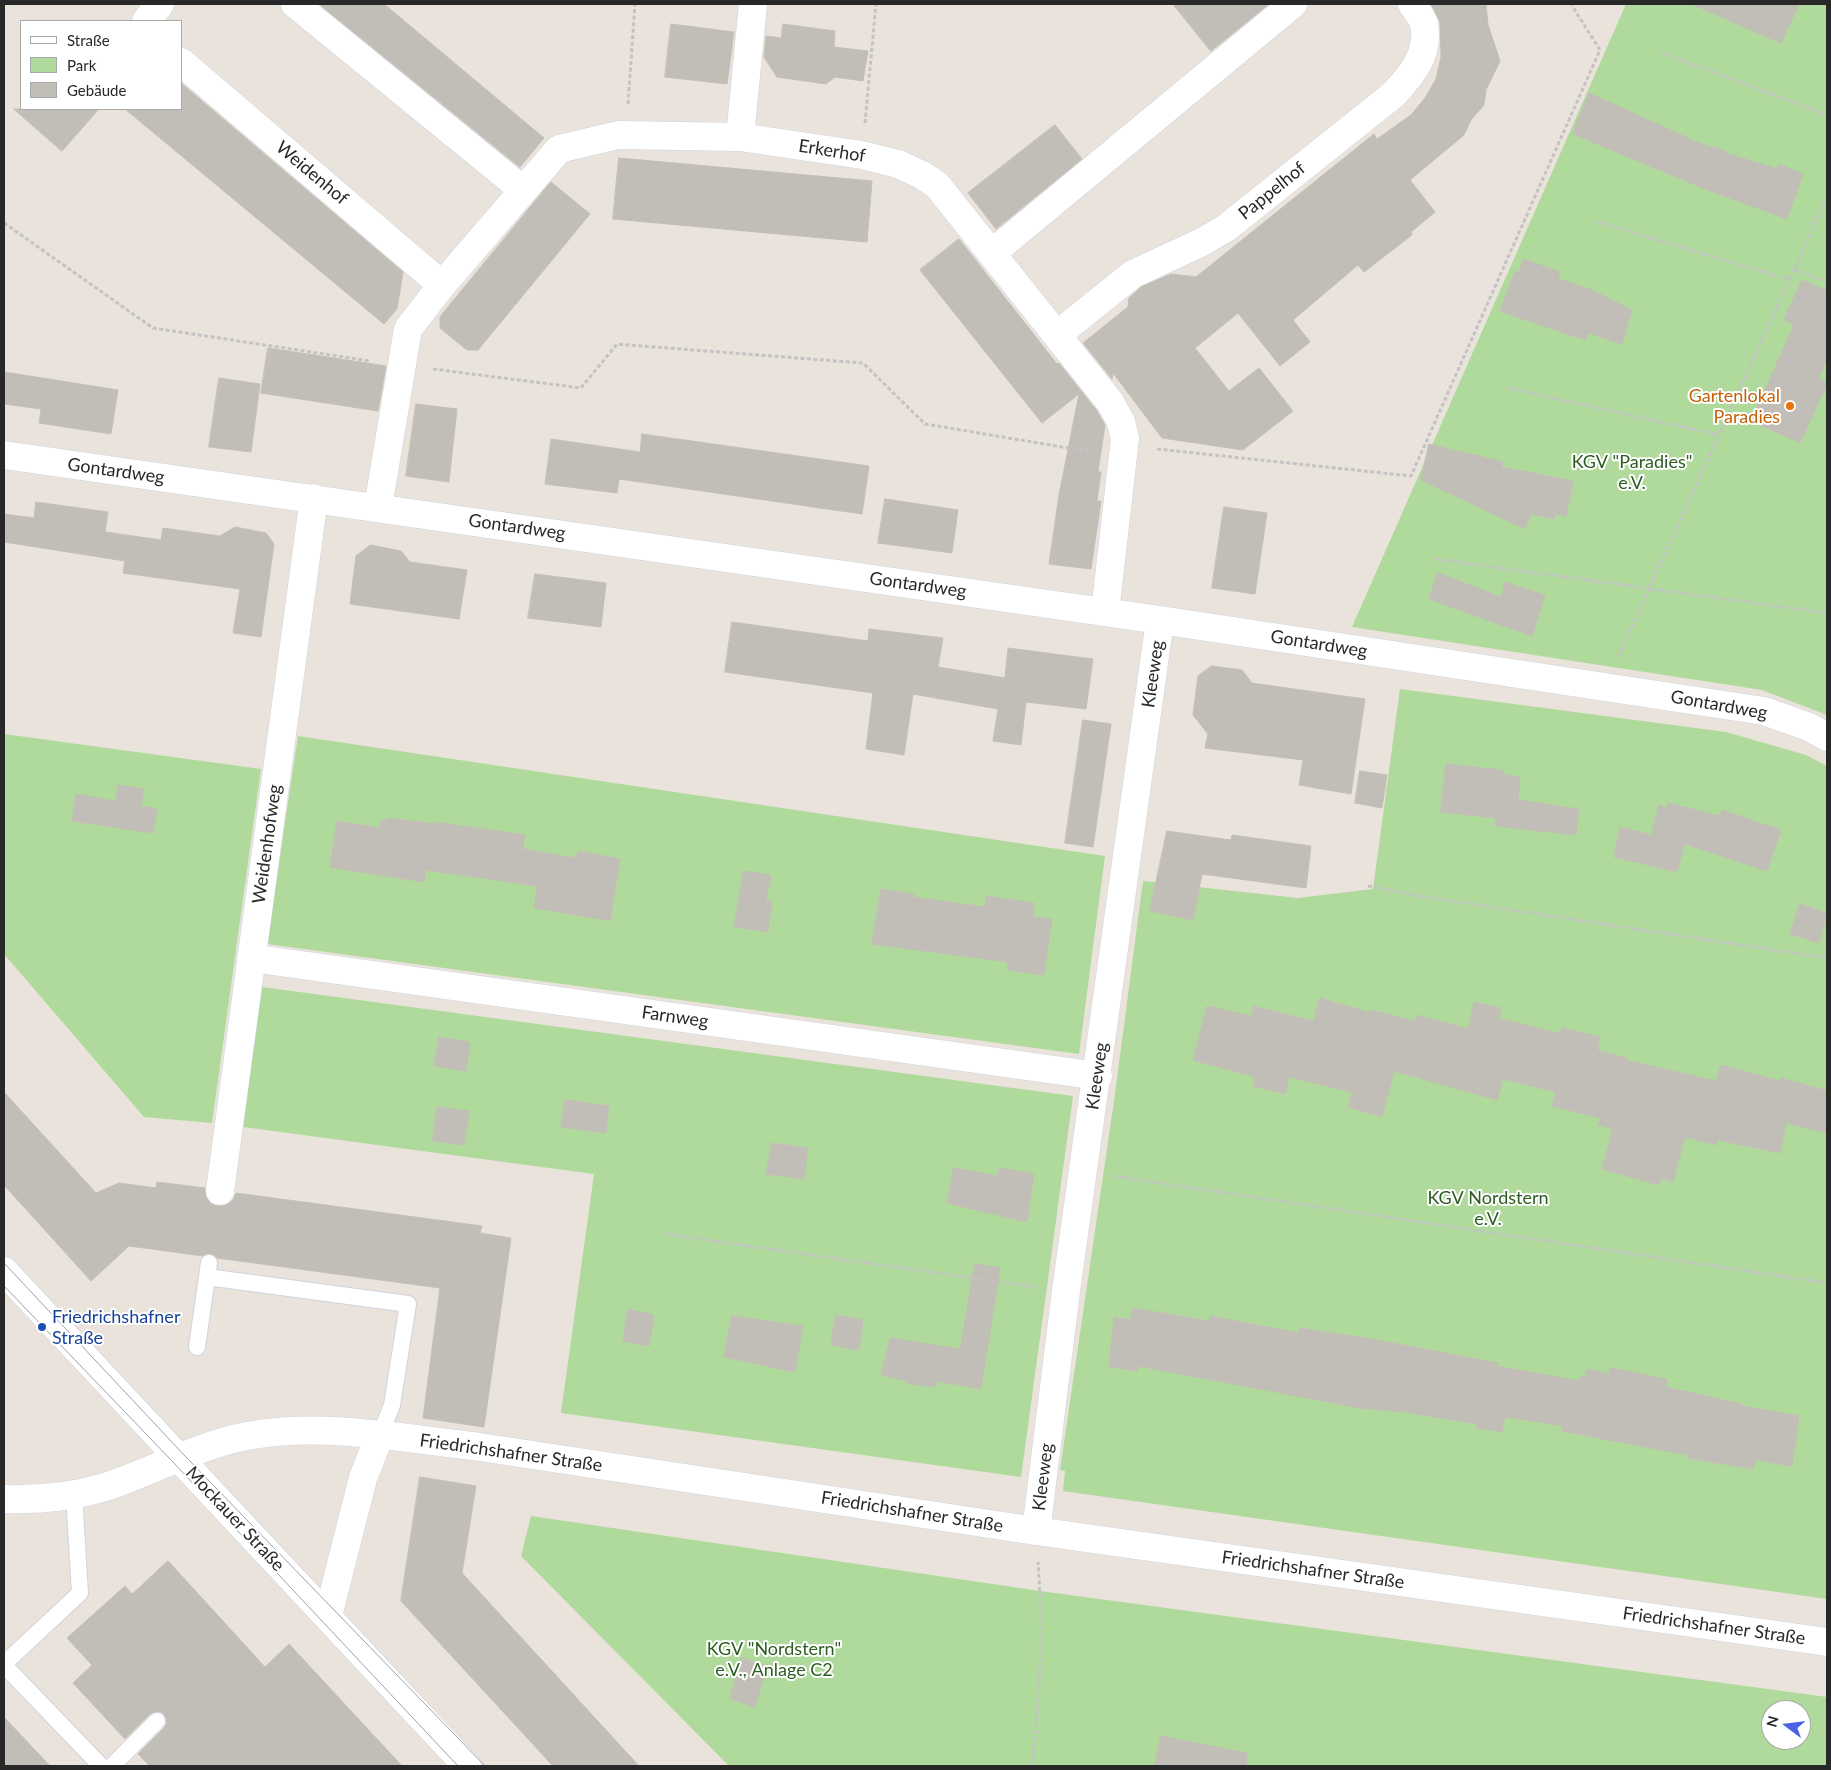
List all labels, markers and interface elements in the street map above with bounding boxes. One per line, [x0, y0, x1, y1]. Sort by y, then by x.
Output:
legend [20, 20, 182, 110]
text: Straße [67, 31, 110, 49]
text: Park [67, 56, 96, 74]
text: Gebäude [67, 81, 126, 99]
street label: Erkerhof [797, 135, 867, 167]
street label: Weidenhof [272, 137, 352, 209]
street label: Pappelhof [1234, 158, 1310, 224]
place label: Gartenlokal Paradies [1689, 385, 1780, 428]
marker: Gartenlokal Paradies [1784, 400, 1796, 412]
park label: KGV "Paradies" e.V. [1572, 451, 1692, 494]
street label: Gontardweg [66, 454, 166, 488]
street label: Gontardweg [467, 510, 567, 544]
street label: Gontardweg [868, 568, 968, 602]
street label: Gontardweg [1269, 626, 1369, 662]
street label: Kleeweg [1138, 639, 1168, 709]
street label: Gontardweg [1669, 686, 1769, 724]
street label: Weidenhofweg [248, 783, 286, 905]
street label: Farnweg [640, 1002, 710, 1032]
street label: Kleeweg [1082, 1041, 1112, 1111]
park label: KGV Nordstern e.V. [1427, 1187, 1549, 1230]
place label: Friedrichshafner Straße [52, 1306, 180, 1348]
marker: Friedrichshafner Straße [36, 1321, 48, 1333]
street label: Friedrichshafner Straße [418, 1429, 604, 1477]
street label: Kleeweg [1028, 1442, 1058, 1512]
street label: Mockauer Straße [181, 1462, 289, 1576]
street label: Friedrichshafner Straße [819, 1487, 1005, 1537]
street label: Friedrichshafner Straße [1220, 1546, 1406, 1594]
street label: Friedrichshafner Straße [1621, 1602, 1807, 1650]
park label: KGV "Nordstern" e.V., Anlage C2 [707, 1638, 841, 1680]
north arrow [1761, 1700, 1811, 1750]
text: N [1762, 1714, 1782, 1729]

